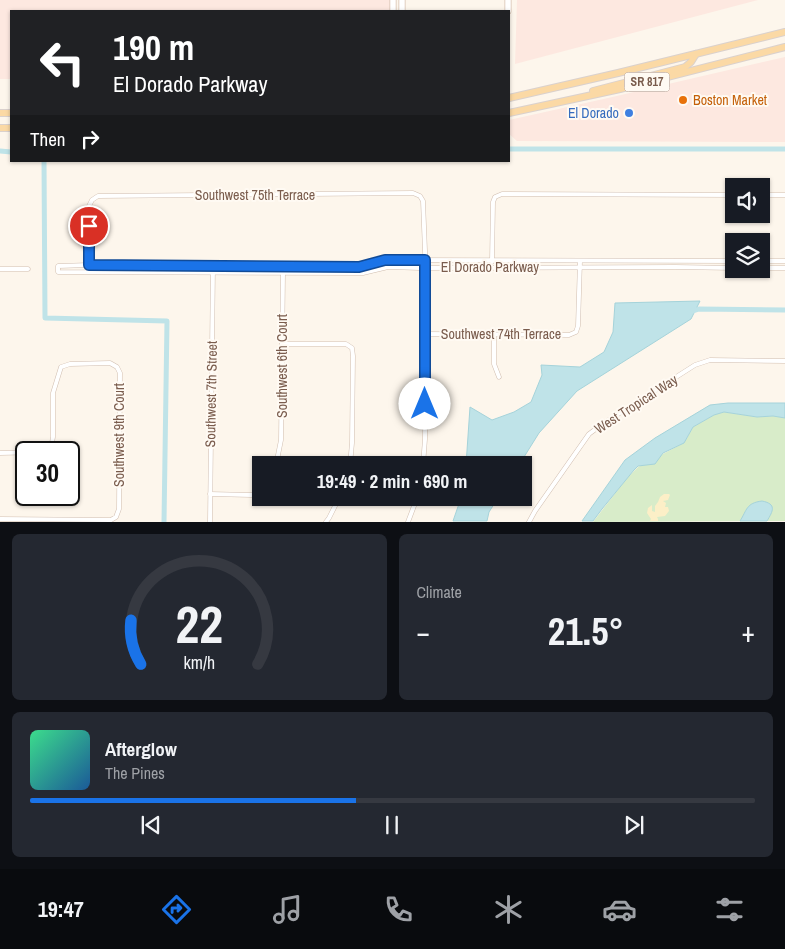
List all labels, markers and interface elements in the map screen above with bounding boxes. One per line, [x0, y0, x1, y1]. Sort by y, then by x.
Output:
text: 190 m [113, 24, 194, 71]
icon: left [30, 30, 95, 95]
text: El Dorado Parkway [113, 69, 267, 99]
road number: SR 817 [624, 72, 670, 91]
place label: Boston Market [693, 91, 767, 109]
marker: Boston Market [677, 94, 689, 106]
place label: El Dorado [568, 104, 619, 122]
marker: El Dorado [623, 107, 635, 119]
icon: right [76, 125, 104, 153]
text: Then [30, 126, 66, 152]
map controls [725, 178, 770, 278]
button: sound [725, 178, 770, 223]
street label: Southwest 75th Terrace [195, 186, 315, 204]
pin [68, 205, 110, 247]
icon: arrive [75, 212, 103, 240]
button: layers [725, 233, 770, 278]
street label: El Dorado Parkway [441, 258, 539, 276]
street label: Southwest 6th Court [273, 314, 291, 418]
street label: Southwest 74th Terrace [441, 325, 561, 343]
street label: Southwest 7th Street [201, 341, 221, 447]
street label: West Tropical Way [591, 370, 681, 438]
position arrow [398, 377, 450, 429]
street label: Southwest 9th Court [110, 383, 128, 487]
speed limit sign: 30 [15, 441, 80, 506]
text: 19:49 · 2 min · 690 m [317, 468, 467, 494]
text: Climate [417, 581, 462, 603]
text: 22 [176, 589, 223, 659]
text: 21.5° [548, 606, 624, 657]
text: − [417, 613, 430, 651]
text: + [742, 613, 755, 651]
text: km/h [183, 651, 215, 675]
text: Afterglow [105, 736, 177, 762]
text: The Pines [105, 762, 165, 784]
icon: previous [137, 811, 165, 839]
icon: pause [378, 811, 406, 839]
icon: next [620, 811, 648, 839]
icon: directions [159, 892, 194, 927]
icon: music [270, 892, 305, 927]
icon: phone [381, 892, 416, 927]
icon: climate [491, 892, 526, 927]
icon: car [602, 892, 637, 927]
icon: filters [712, 892, 747, 927]
text: 19:47 [38, 894, 84, 924]

